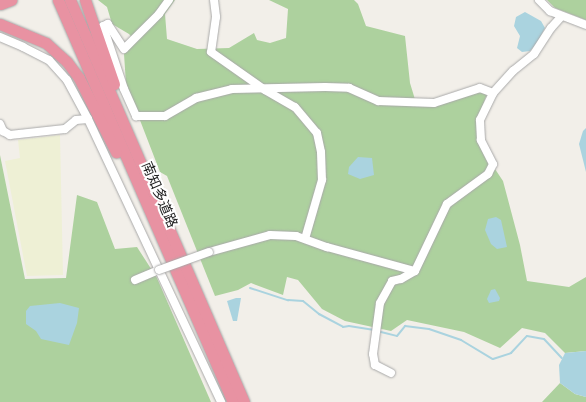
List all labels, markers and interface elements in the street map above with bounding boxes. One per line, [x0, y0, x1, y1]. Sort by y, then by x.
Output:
street label: 南知多道路 [138, 160, 180, 230]

